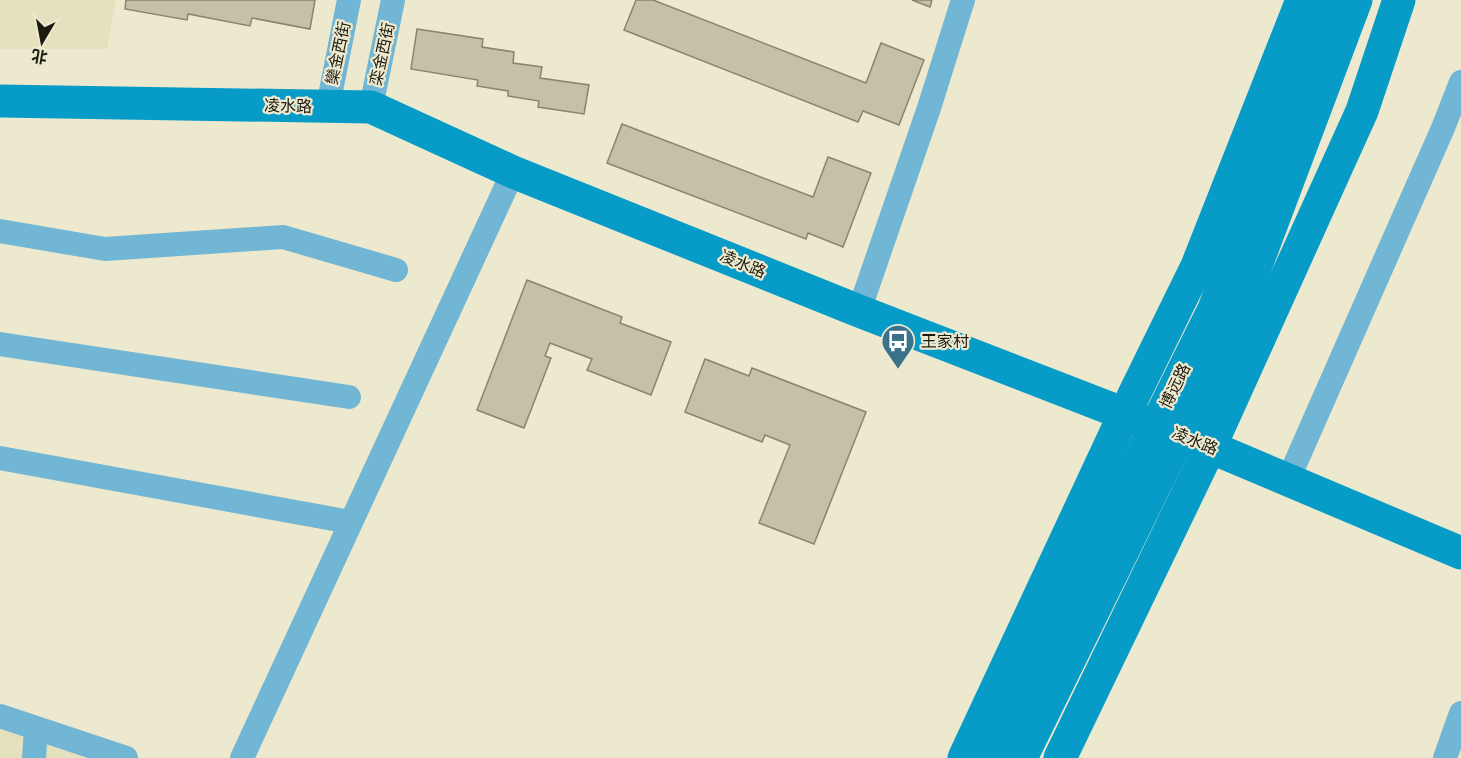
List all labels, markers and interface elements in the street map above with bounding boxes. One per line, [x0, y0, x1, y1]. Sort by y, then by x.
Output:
north arrow [12, 12, 72, 72]
street label: 欒金西街 [322, 20, 354, 86]
street label: 栾金西街 [366, 21, 398, 87]
text: 北 [30, 46, 49, 67]
street label: 凌水路 [264, 96, 312, 116]
street label: 凌水路 [717, 246, 769, 282]
bus stop icon: 王家村 [880, 323, 916, 370]
place label: 王家村 [921, 332, 969, 351]
street label: 博远路 [1156, 360, 1194, 412]
street label: 凌水路 [1169, 423, 1221, 459]

